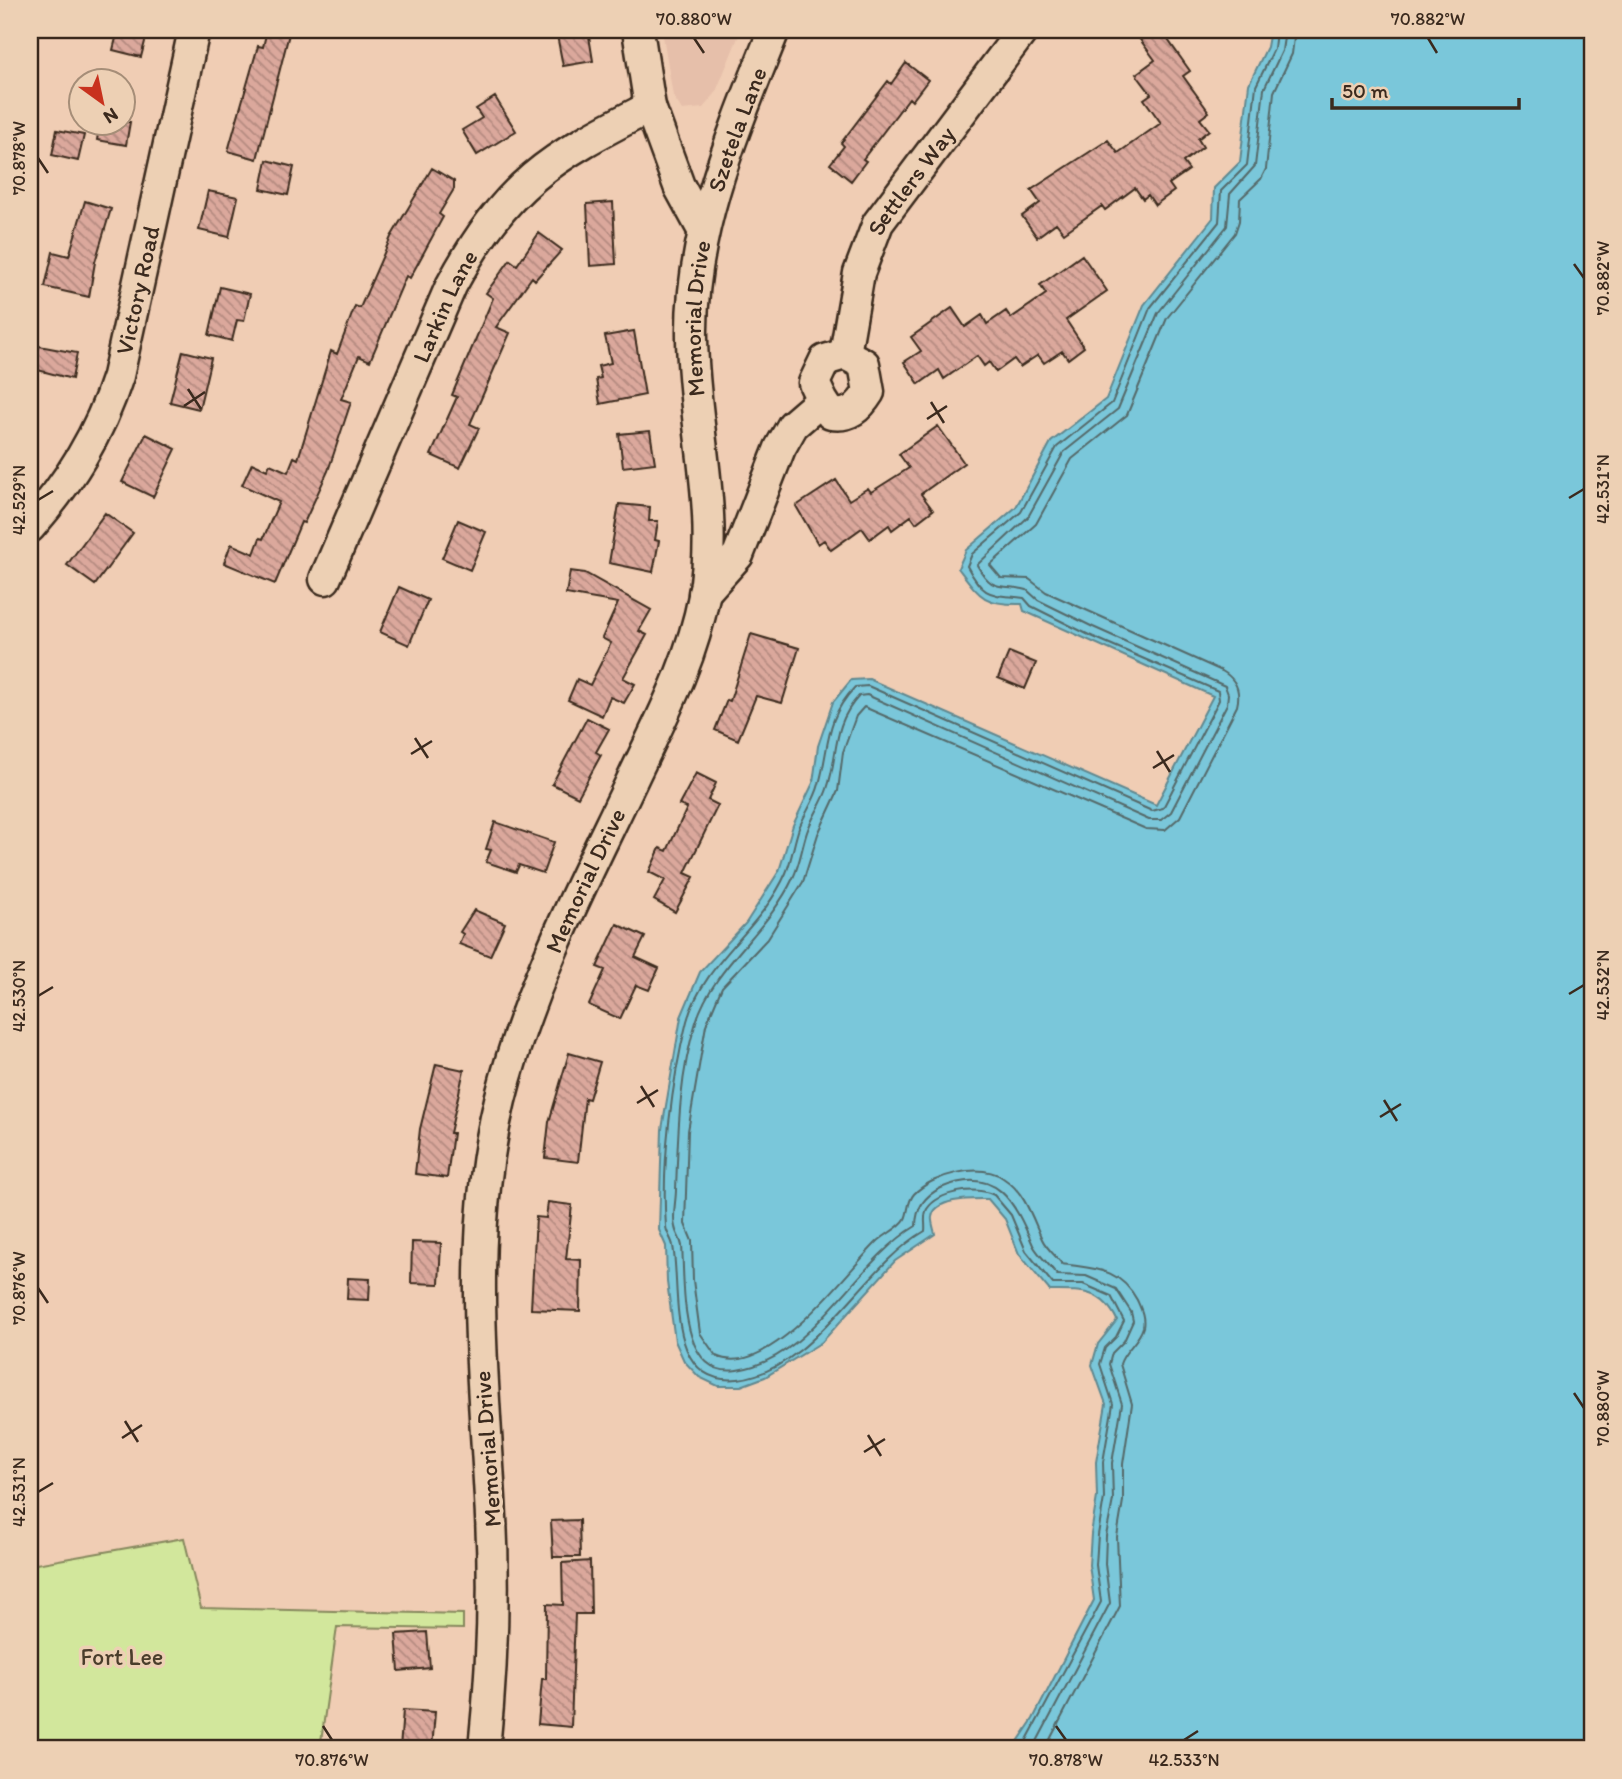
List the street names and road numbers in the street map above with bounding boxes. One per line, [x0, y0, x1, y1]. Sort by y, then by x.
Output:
street label: Szetela Lane [701, 62, 772, 195]
street label: Settlers Way [860, 120, 961, 239]
street label: Victory Road [109, 223, 165, 357]
street label: Memorial Drive [677, 238, 716, 398]
street label: Larkin Lane [405, 244, 483, 367]
street label: Memorial Drive [538, 803, 631, 957]
street label: Memorial Drive [467, 1370, 507, 1528]

